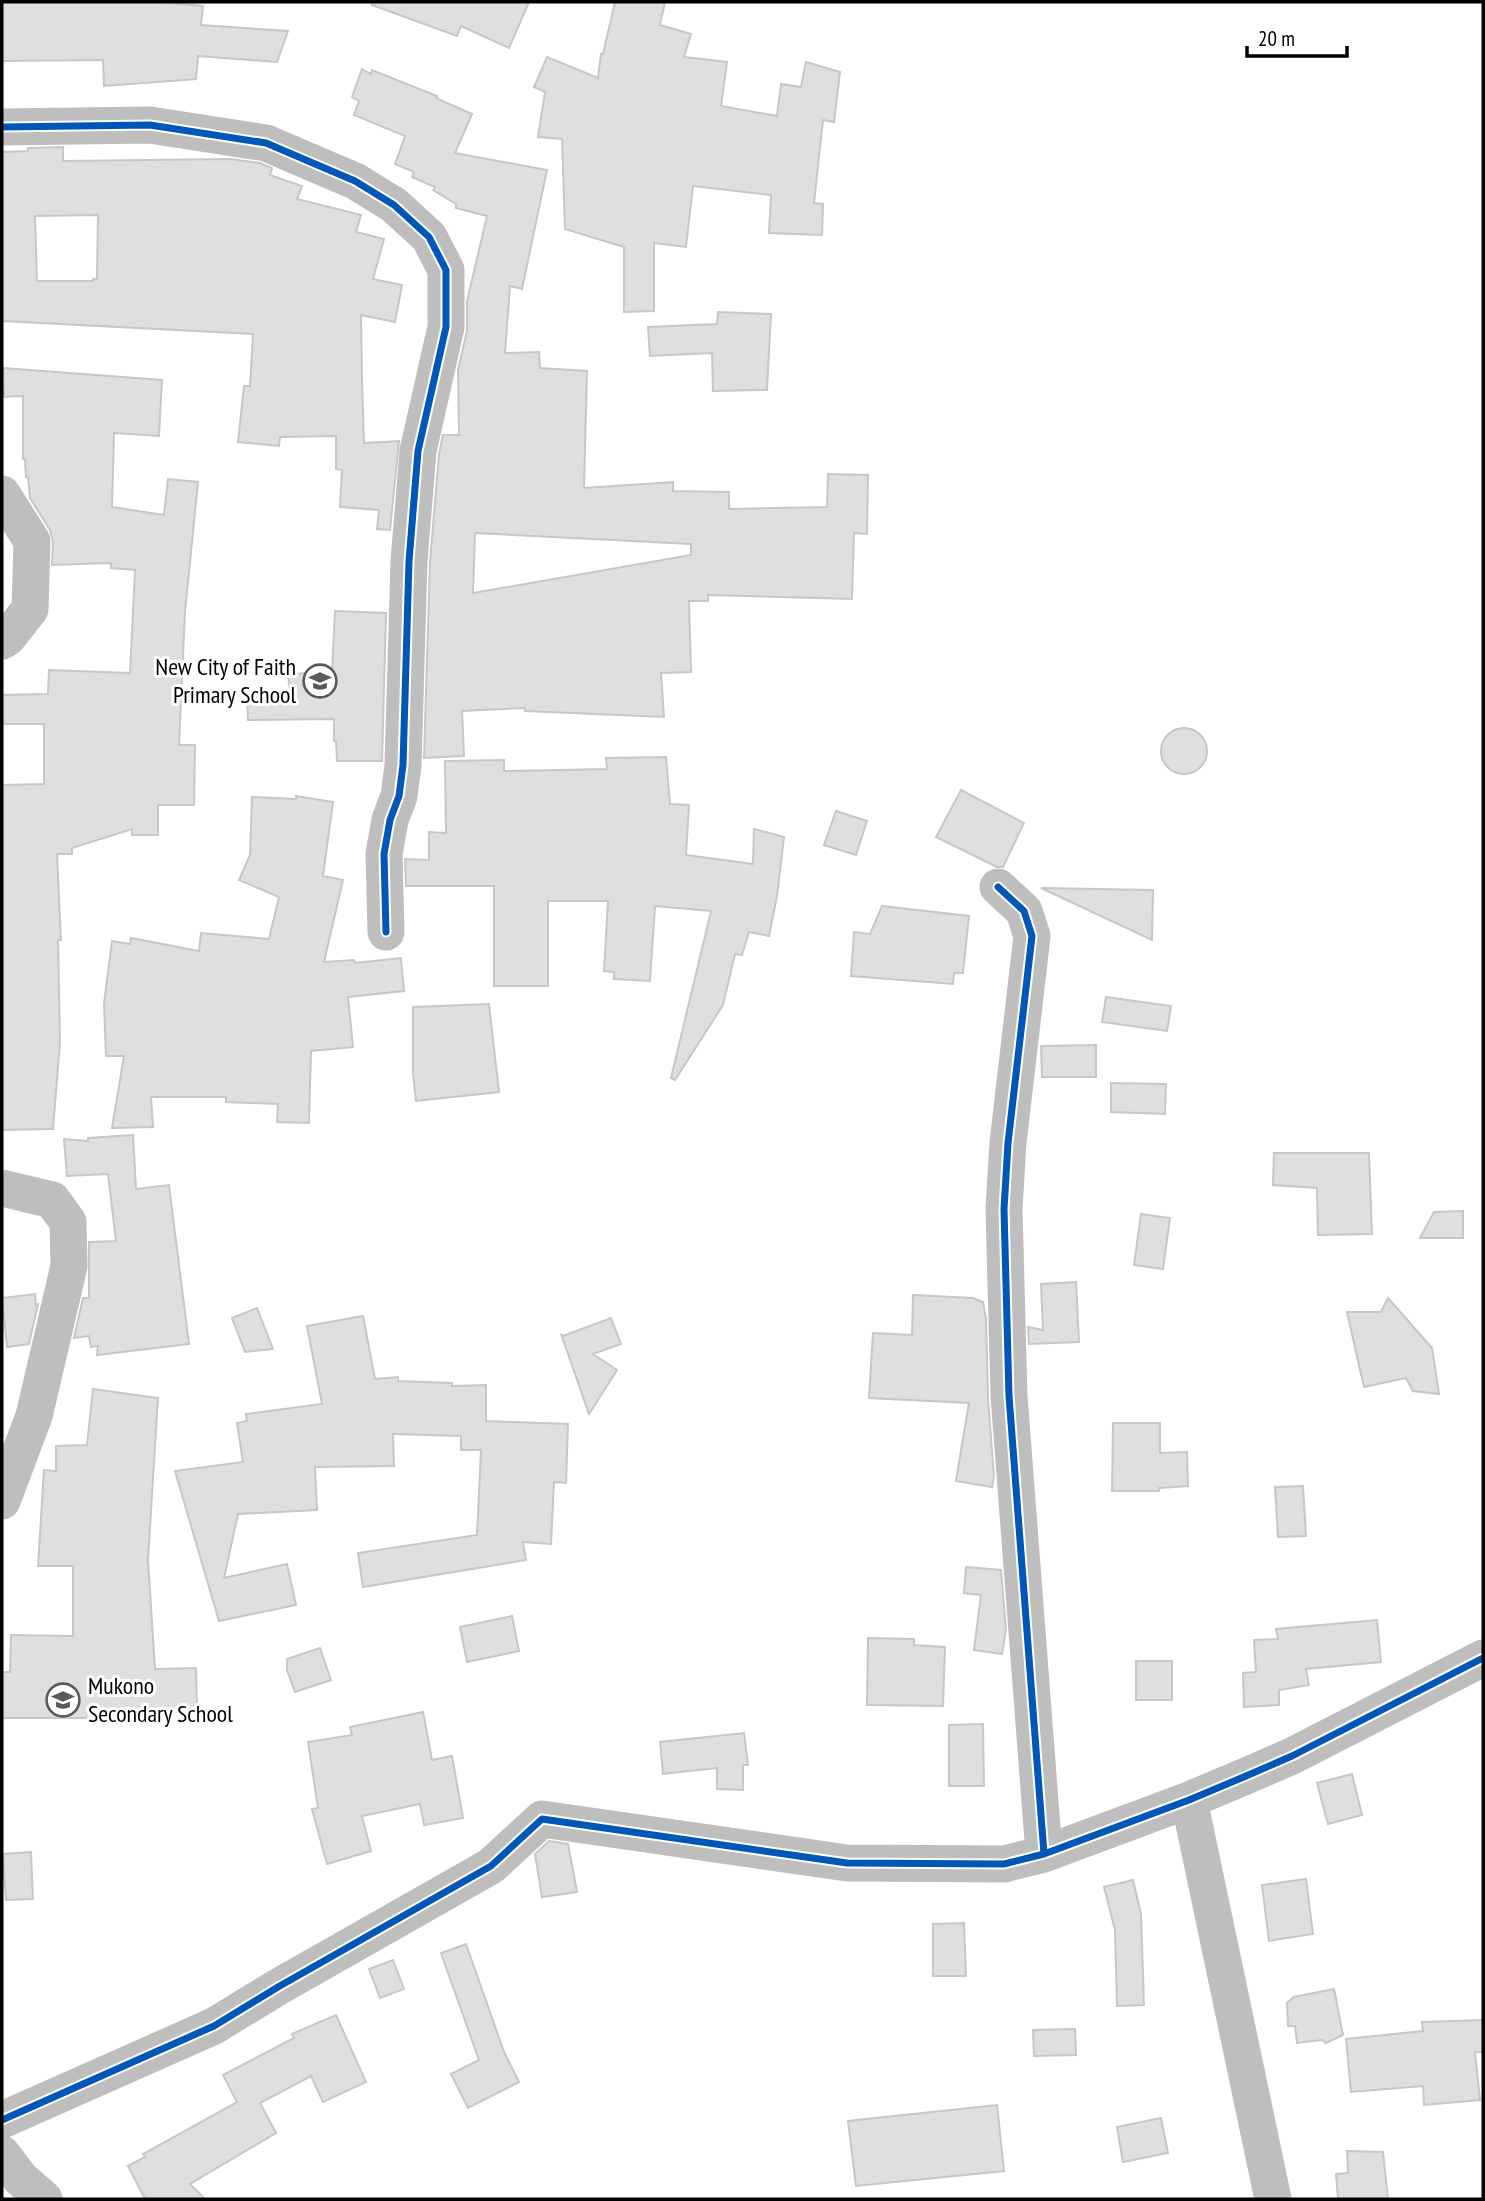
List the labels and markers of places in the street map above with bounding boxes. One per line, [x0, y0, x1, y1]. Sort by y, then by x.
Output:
place label: New City of Faith Primary School [155, 651, 296, 710]
school or university icon: New City of Faith Primary School [301, 662, 339, 700]
place label: Mukono Secondary School [88, 1670, 233, 1729]
school or university icon: Mukono Secondary School [44, 1681, 82, 1719]

